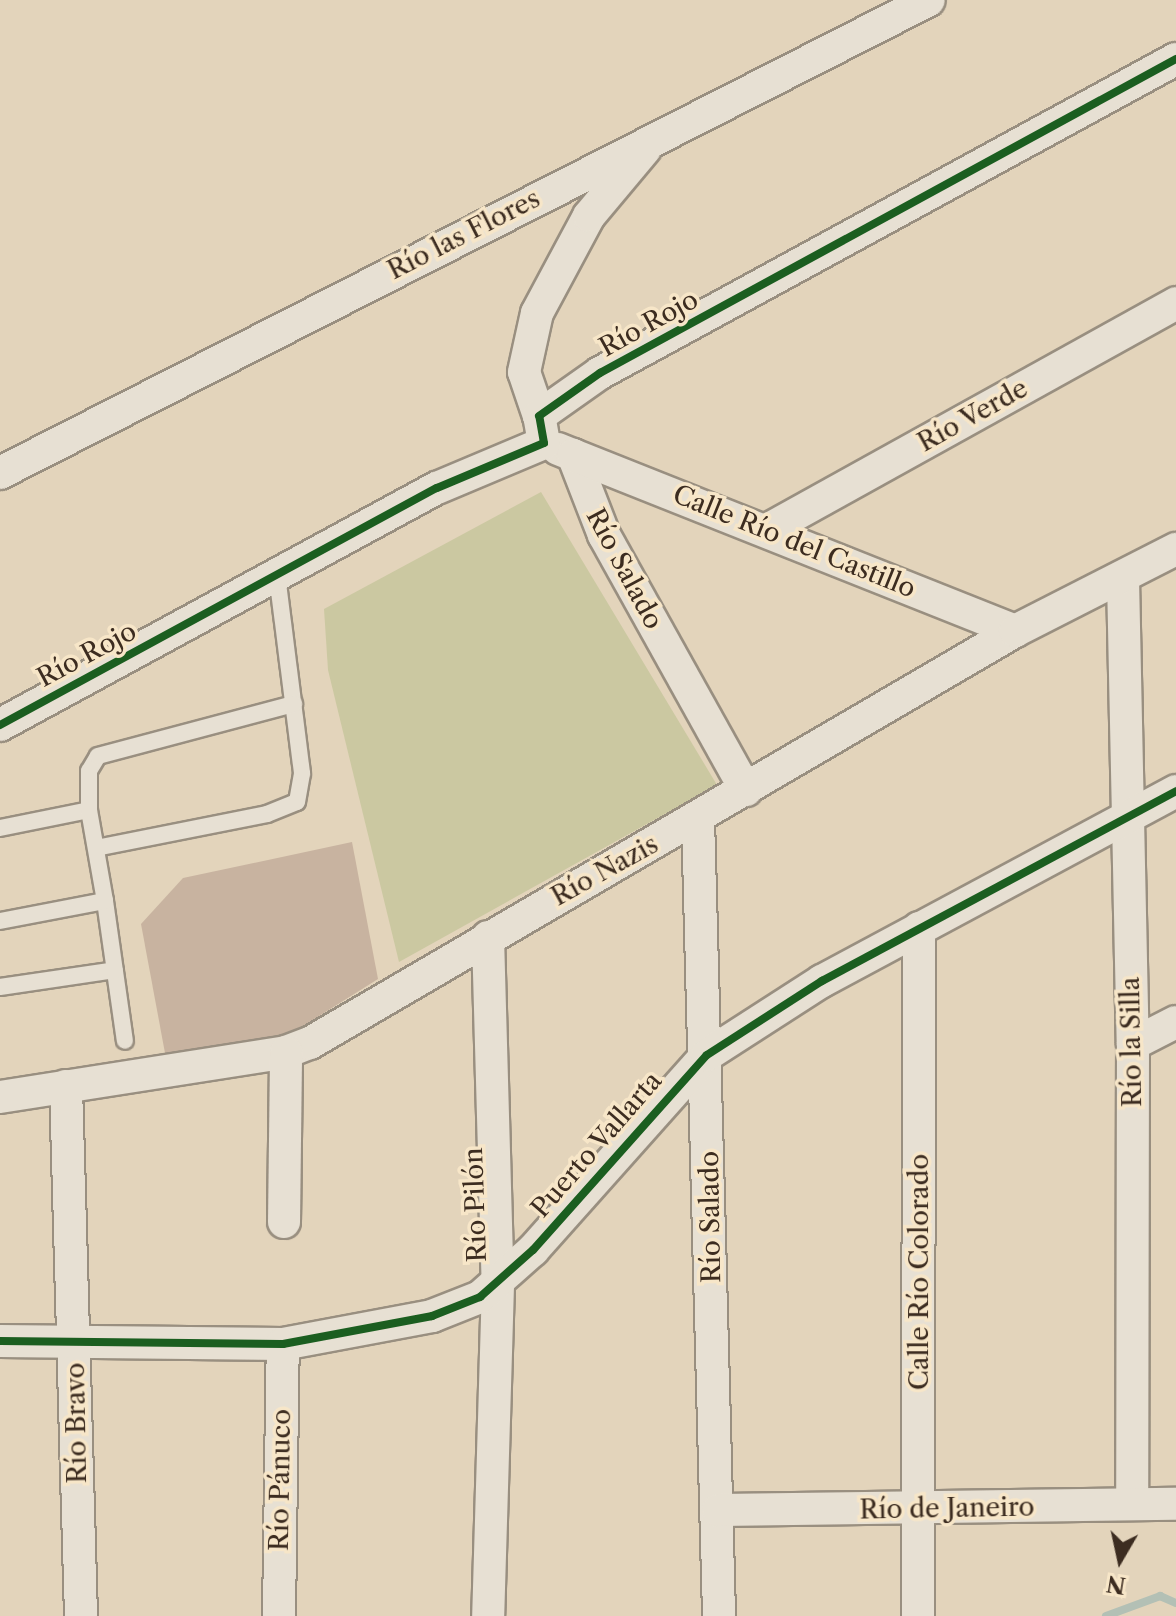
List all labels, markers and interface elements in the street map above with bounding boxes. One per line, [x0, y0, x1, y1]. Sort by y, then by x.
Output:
street label: Río las Flores [383, 183, 545, 287]
street label: Río Rojo [594, 284, 704, 364]
street label: Río Verde [912, 373, 1034, 459]
street label: Calle Río del Castillo [668, 479, 920, 605]
street label: Río Salado [579, 503, 669, 635]
street label: Río Rojo [32, 616, 142, 694]
street label: Río Nazis [546, 829, 664, 913]
street label: Río la Silla [1115, 976, 1149, 1108]
street label: Puerto Vallarta [525, 1065, 669, 1225]
street label: Río Pilón [458, 1147, 494, 1263]
street label: Río Salado [694, 1151, 728, 1283]
street label: Calle Río Colorado [904, 1154, 936, 1390]
street label: Río Bravo [60, 1362, 94, 1484]
street label: Río Pánuco [264, 1409, 298, 1551]
street label: Río de Janeiro [859, 1492, 1035, 1526]
north arrow [1080, 1520, 1160, 1600]
text: N [1105, 1569, 1128, 1599]

